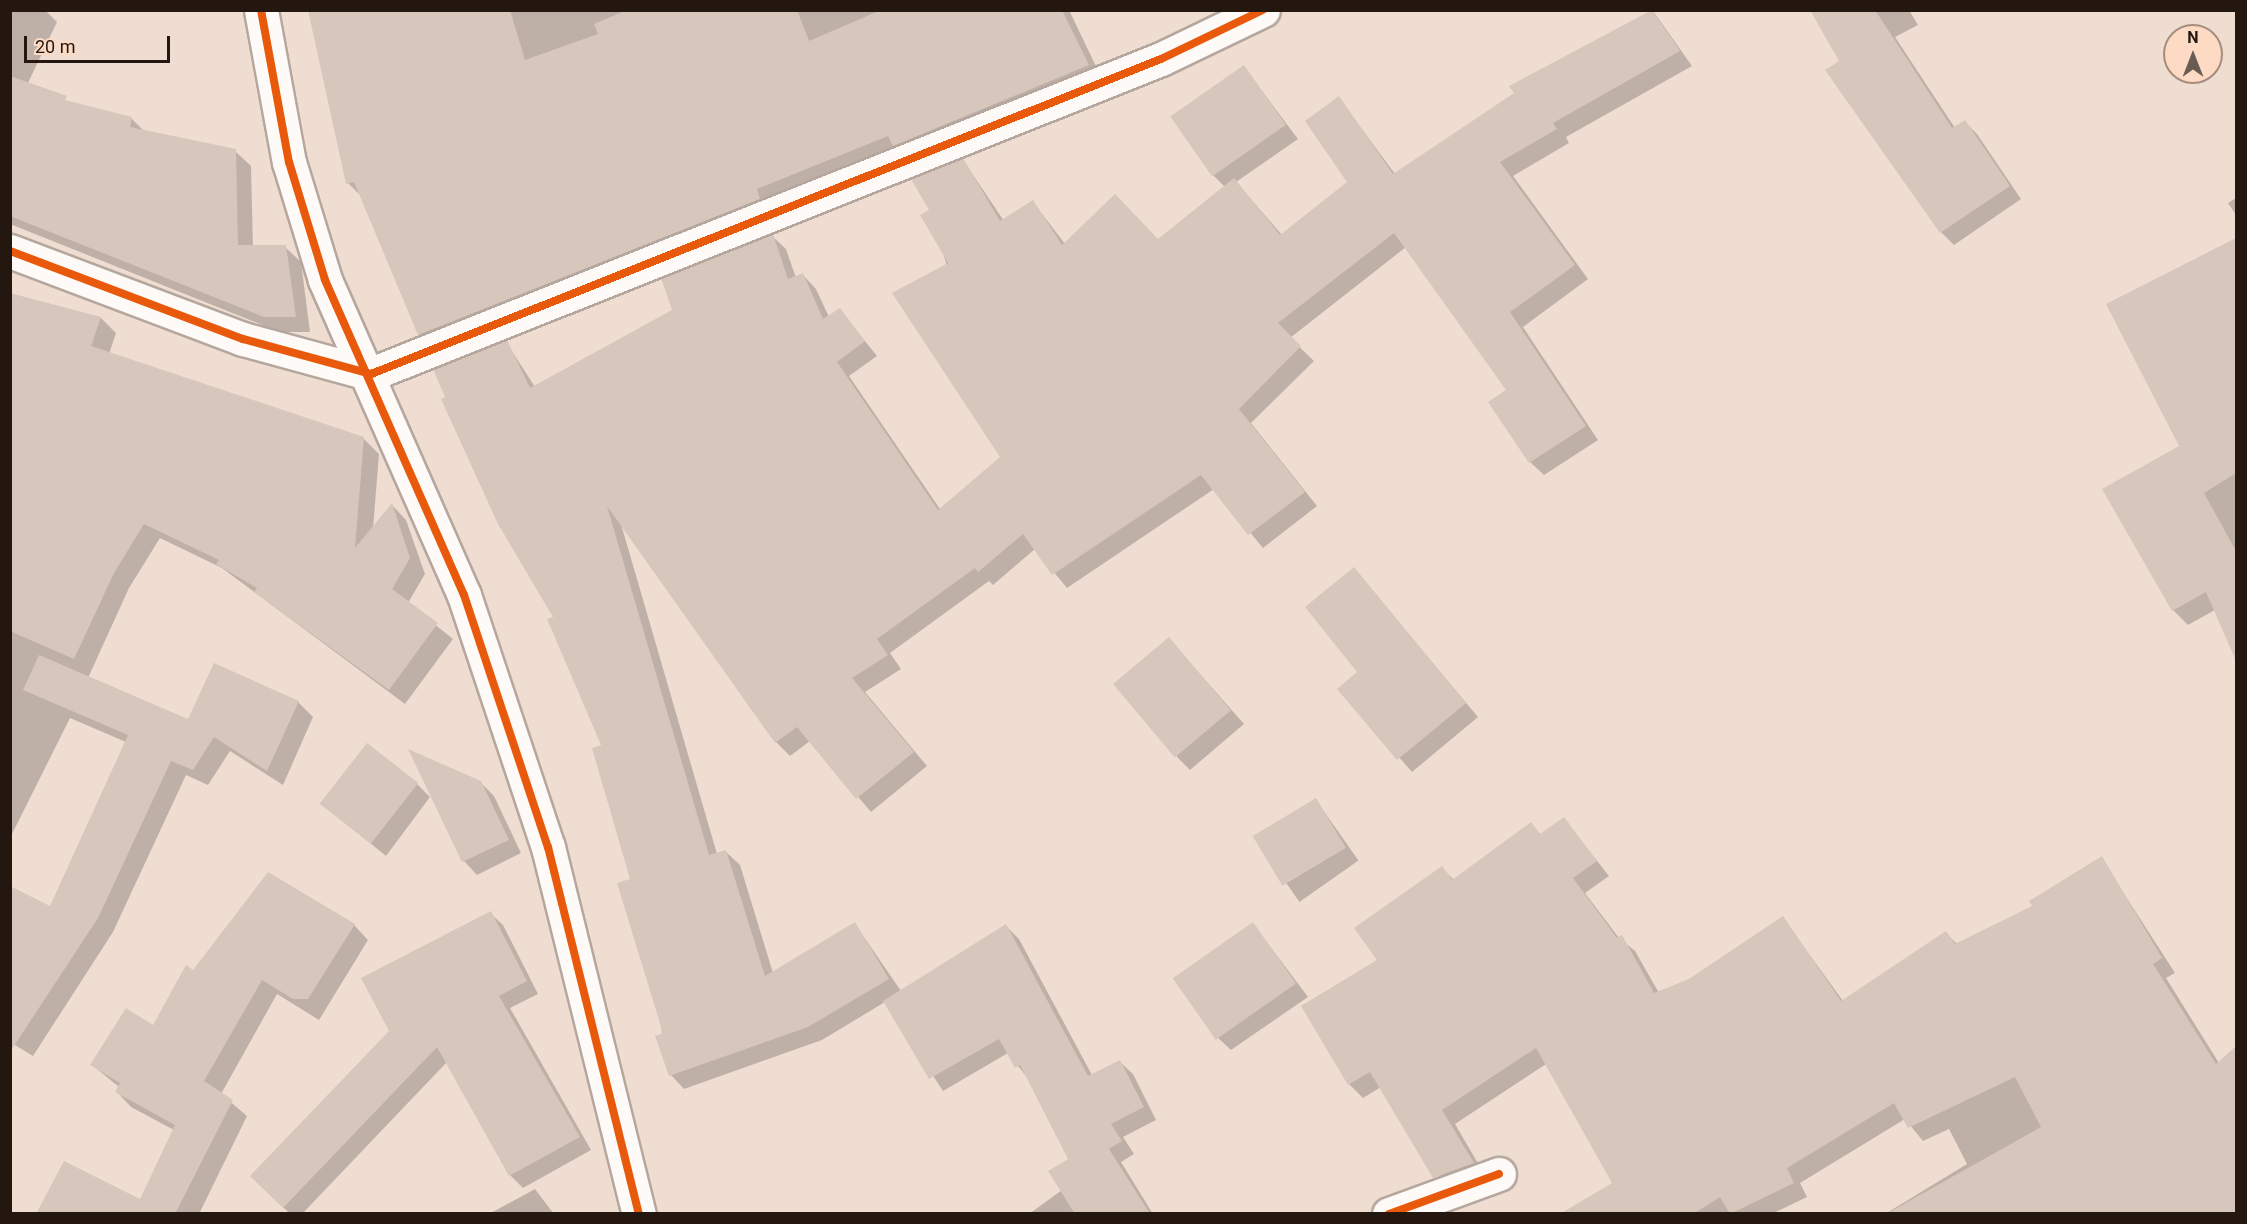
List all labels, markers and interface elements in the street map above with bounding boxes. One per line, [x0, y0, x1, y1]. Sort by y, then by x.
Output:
scale bar [27, 24, 172, 62]
north arrow [2163, 24, 2223, 84]
text: N [2187, 28, 2199, 47]
text: 20 m [35, 36, 75, 57]

